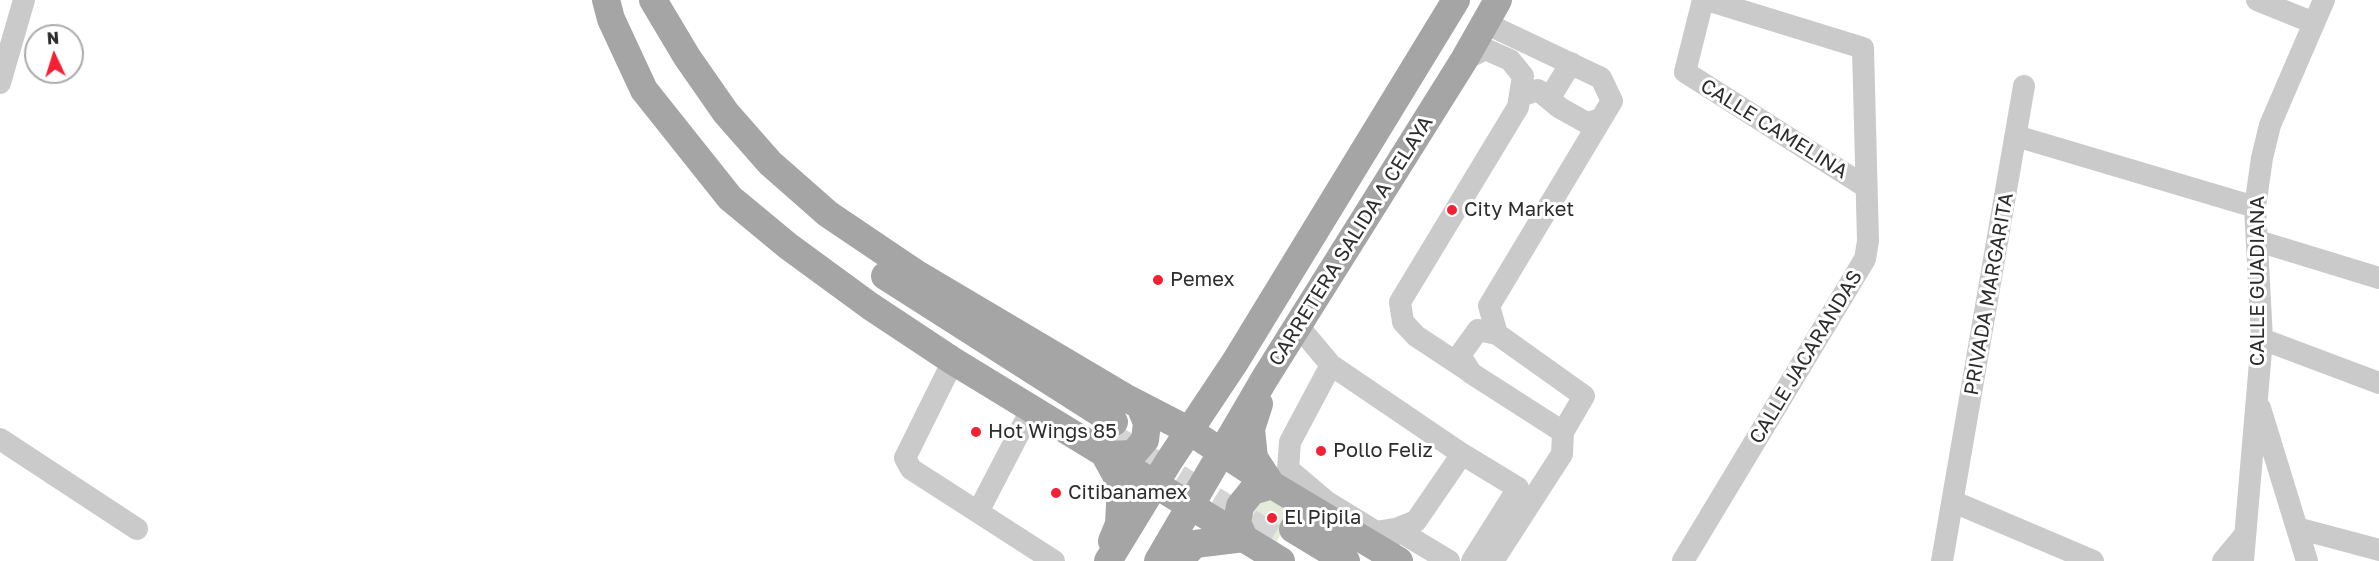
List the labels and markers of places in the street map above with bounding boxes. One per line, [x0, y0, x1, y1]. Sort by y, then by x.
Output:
place label: City Market [1464, 198, 1574, 222]
marker: City Market [1445, 203, 1459, 217]
place label: Pemex [1170, 268, 1234, 292]
marker: Pemex [1151, 273, 1165, 287]
place label: Hot Wings 85 [988, 420, 1117, 444]
marker: Hot Wings 85 [969, 425, 983, 439]
place label: Pollo Feliz [1333, 439, 1433, 463]
marker: Pollo Feliz [1314, 444, 1328, 458]
place label: Citibanamex [1068, 481, 1187, 505]
marker: Citibanamex [1049, 486, 1063, 500]
place label: El Pipila [1284, 506, 1361, 530]
marker: El Pipila [1265, 511, 1279, 525]

